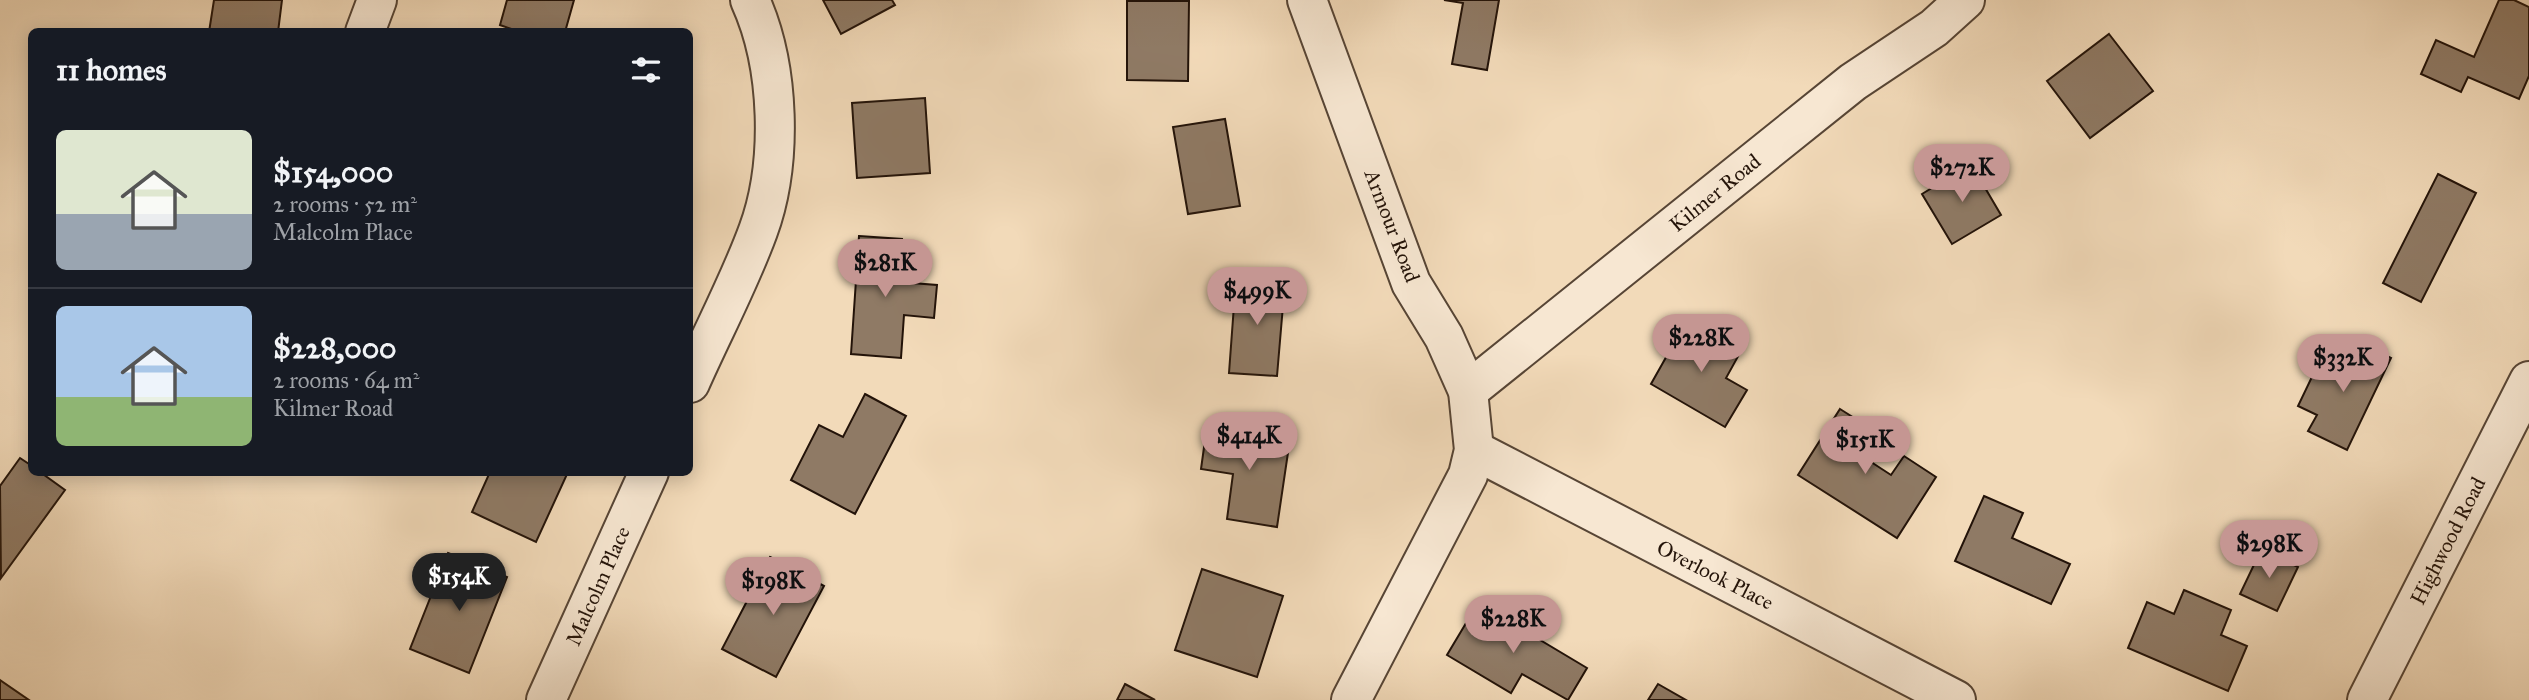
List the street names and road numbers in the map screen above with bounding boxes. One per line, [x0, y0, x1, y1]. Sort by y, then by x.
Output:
street label: Kilmer Road [1664, 148, 1766, 238]
street label: Armour Road [1358, 165, 1426, 286]
street label: Highwood Road [2405, 472, 2492, 609]
street label: Malcolm Place [560, 522, 636, 650]
street label: Overlook Place [1652, 534, 1778, 616]

